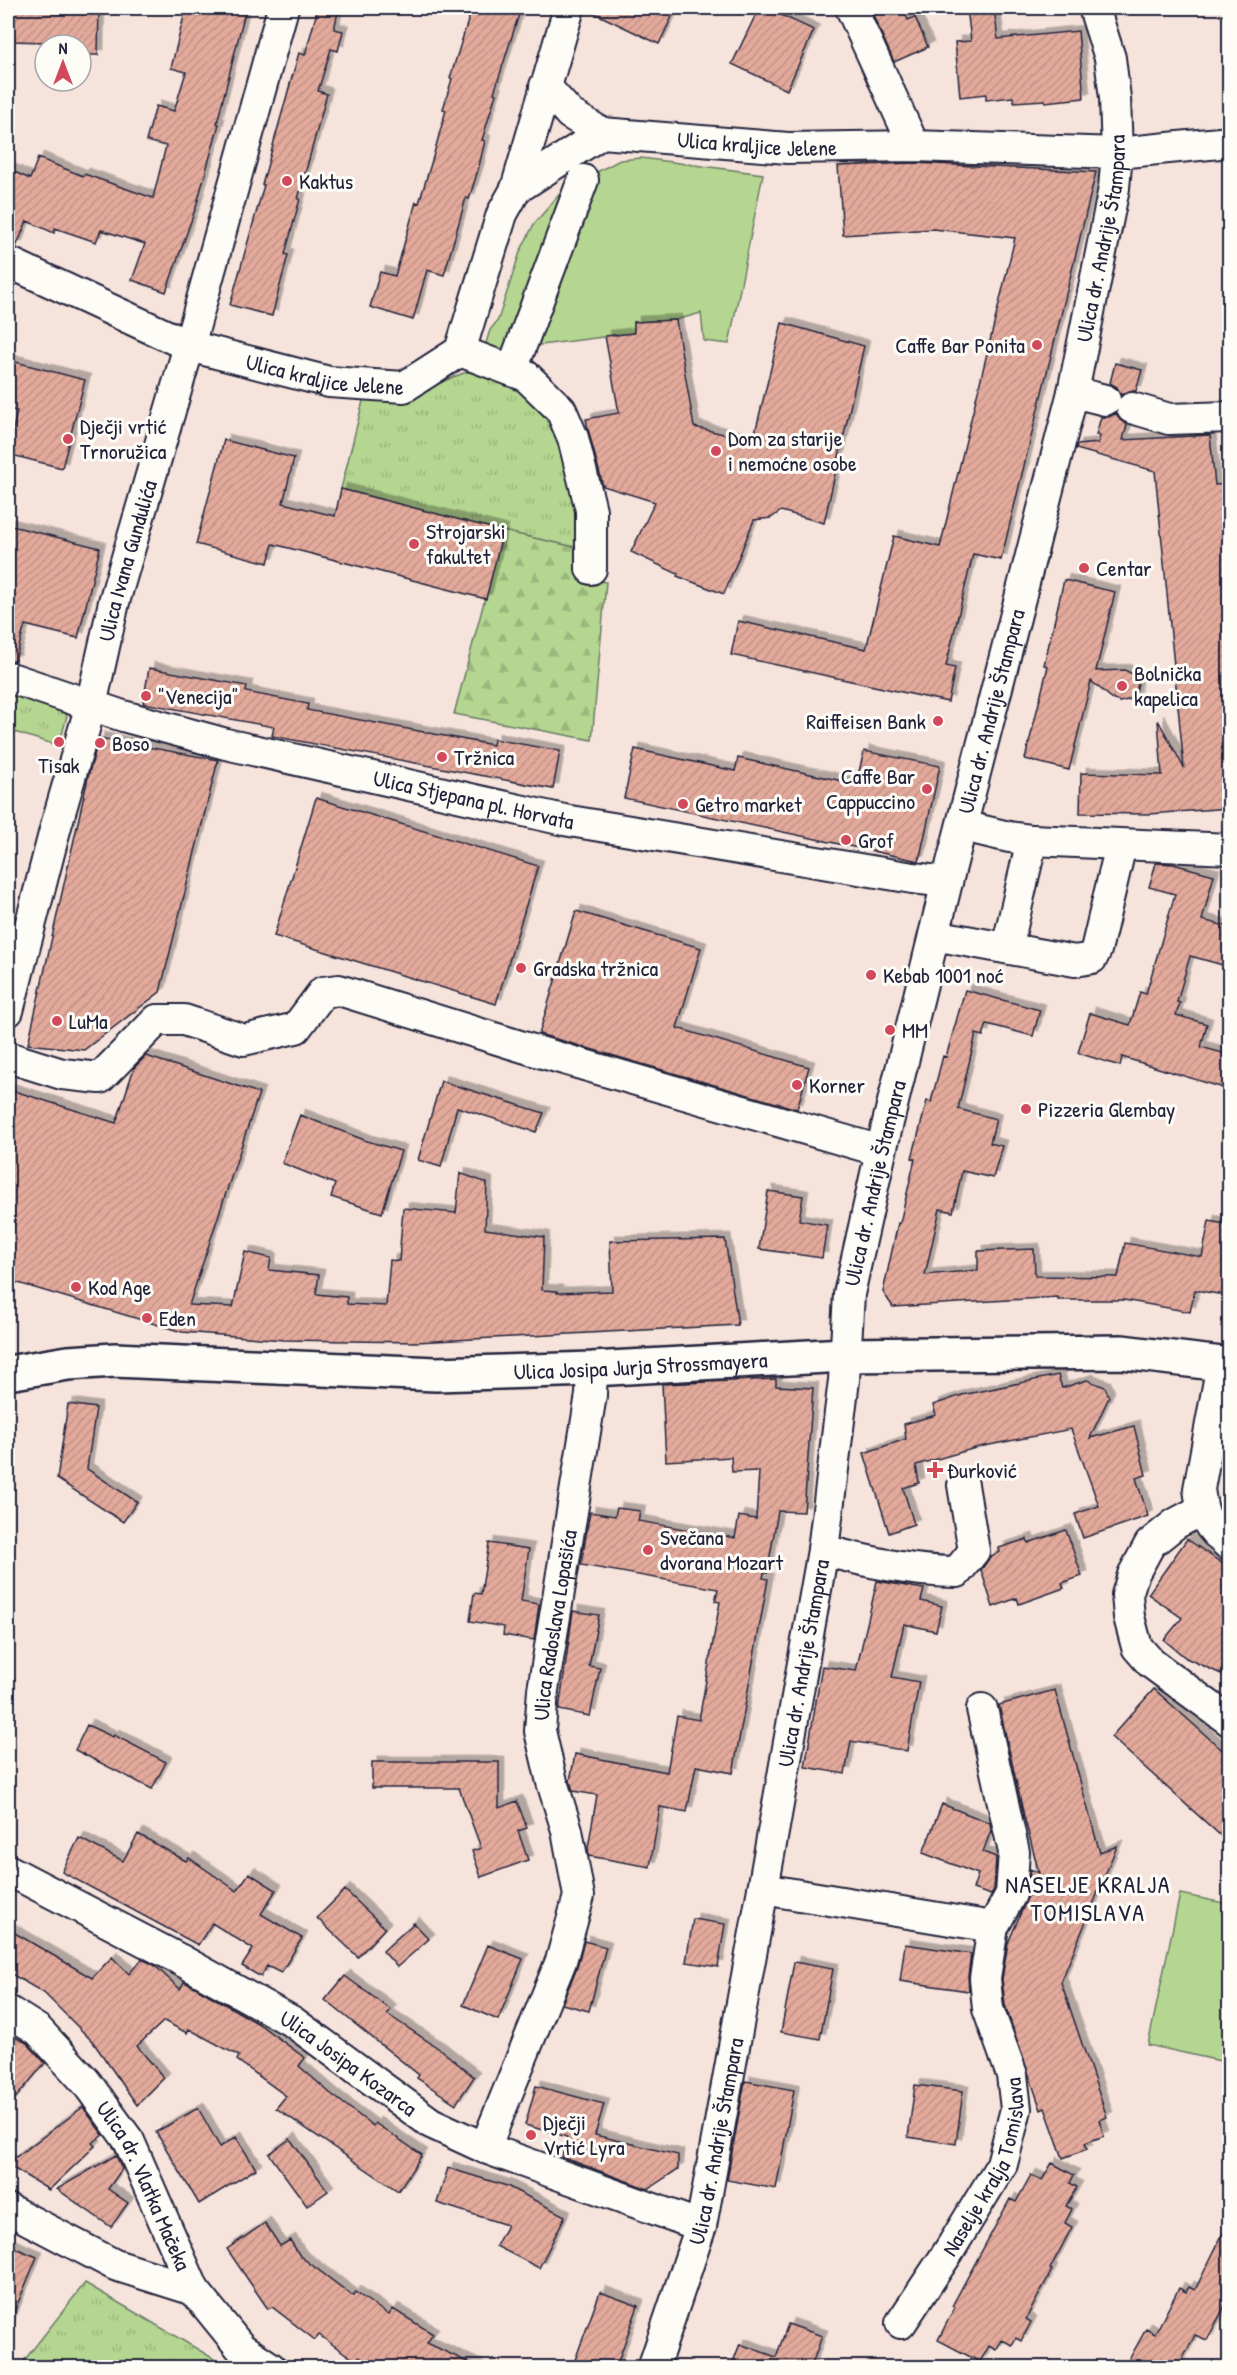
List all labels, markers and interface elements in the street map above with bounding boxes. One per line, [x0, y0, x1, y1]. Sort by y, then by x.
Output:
north arrow [33, 33, 93, 93]
text: N [59, 37, 68, 59]
street label: Ulica kraljice Jelene [676, 124, 837, 163]
street label: Ulica dr. Andrije Štampara [1068, 134, 1132, 345]
place label: Kaktus [299, 166, 353, 196]
marker: Kaktus [280, 174, 294, 188]
place label: Caffe Bar Ponita [895, 330, 1025, 360]
marker: Caffe Bar Ponita [1030, 338, 1044, 352]
street label: Ulica kraljice Jelene [243, 346, 405, 402]
place label: Dječji vrtić Trnoružica [80, 411, 167, 466]
place label: Dom za starije i nemoćne osobe [728, 423, 857, 478]
marker: Dječji vrtić Trnoružica [61, 432, 75, 446]
marker: Dom za starije i nemoćne osobe [709, 444, 723, 458]
street label: Ulica Ivana Gundulića [91, 476, 164, 644]
place label: Strojarski fakultet [426, 516, 506, 571]
marker: Strojarski fakultet [407, 537, 421, 551]
place label: Centar [1096, 553, 1152, 583]
marker: Centar [1077, 561, 1091, 575]
street label: Ulica dr. Andrije Štampara [950, 605, 1032, 817]
place label: Bolnička kapelica [1134, 658, 1201, 713]
marker: Bolnička kapelica [1115, 679, 1129, 693]
place label: "Venecija" [158, 681, 238, 711]
marker: "Venecija" [139, 689, 153, 703]
place label: Raiffeisen Bank [806, 706, 926, 736]
marker: Raiffeisen Bank [931, 714, 945, 728]
place label: Boso [112, 728, 149, 758]
marker: Tisak [52, 735, 66, 749]
marker: Boso [93, 736, 107, 750]
place label: Tržnica [454, 742, 515, 772]
place label: Tisak [38, 750, 80, 780]
marker: Tržnica [435, 750, 449, 764]
place label: Caffe Bar Cappuccino [826, 761, 916, 816]
street label: Ulica Stjepana pl. Horvata [370, 763, 576, 836]
marker: Caffe Bar Cappuccino [920, 782, 934, 796]
place label: Getro market [695, 789, 802, 819]
marker: Getro market [676, 797, 690, 811]
place label: Grof [858, 825, 894, 855]
marker: Grof [839, 833, 853, 847]
place label: Gradska tržnica [533, 953, 658, 983]
place label: Kebab 1001 noć [883, 960, 1004, 990]
marker: Gradska tržnica [514, 961, 528, 975]
marker: Kebab 1001 noć [864, 968, 878, 982]
place label: LuMa [69, 1006, 108, 1036]
marker: LuMa [50, 1014, 64, 1028]
place label: MM [902, 1015, 928, 1045]
marker: MM [883, 1023, 897, 1037]
place label: Korner [809, 1070, 866, 1100]
street label: Ulica dr. Andrije Štampara [836, 1077, 913, 1289]
marker: Korner [790, 1078, 804, 1092]
place label: Pizzeria Glembay [1038, 1094, 1175, 1124]
marker: Pizzeria Glembay [1019, 1102, 1033, 1116]
place label: Kod Age [88, 1272, 152, 1302]
marker: Kod Age [69, 1280, 83, 1294]
place label: Eden [159, 1303, 196, 1333]
marker: Eden [140, 1311, 154, 1325]
street label: Ulica Josipa Jurja Strossmayera [513, 1344, 769, 1386]
place label: Đurković [947, 1455, 1017, 1485]
marker: Đurković [928, 1463, 942, 1477]
place label: Svečana dvorana Mozart [660, 1522, 783, 1577]
street label: Ulica Radoslava Lopašića [526, 1527, 584, 1721]
marker: Svečana dvorana Mozart [641, 1543, 655, 1557]
street label: Ulica dr. Andrije Štampara [770, 1557, 836, 1769]
district label: NASELJE KRALJA TOMISLAVA [1005, 1868, 1171, 1928]
street label: Ulica Josipa Kozarca [275, 2003, 424, 2123]
street label: Ulica dr. Andrije Štampara [681, 2035, 750, 2249]
street label: Naselje kralja Tomislava [935, 2076, 1031, 2261]
street label: Ulica dr. Vlatka Mačeka [90, 2095, 199, 2275]
place label: Dječji Vrtić Lyra [543, 2107, 625, 2162]
marker: Dječji Vrtić Lyra [524, 2128, 538, 2142]

